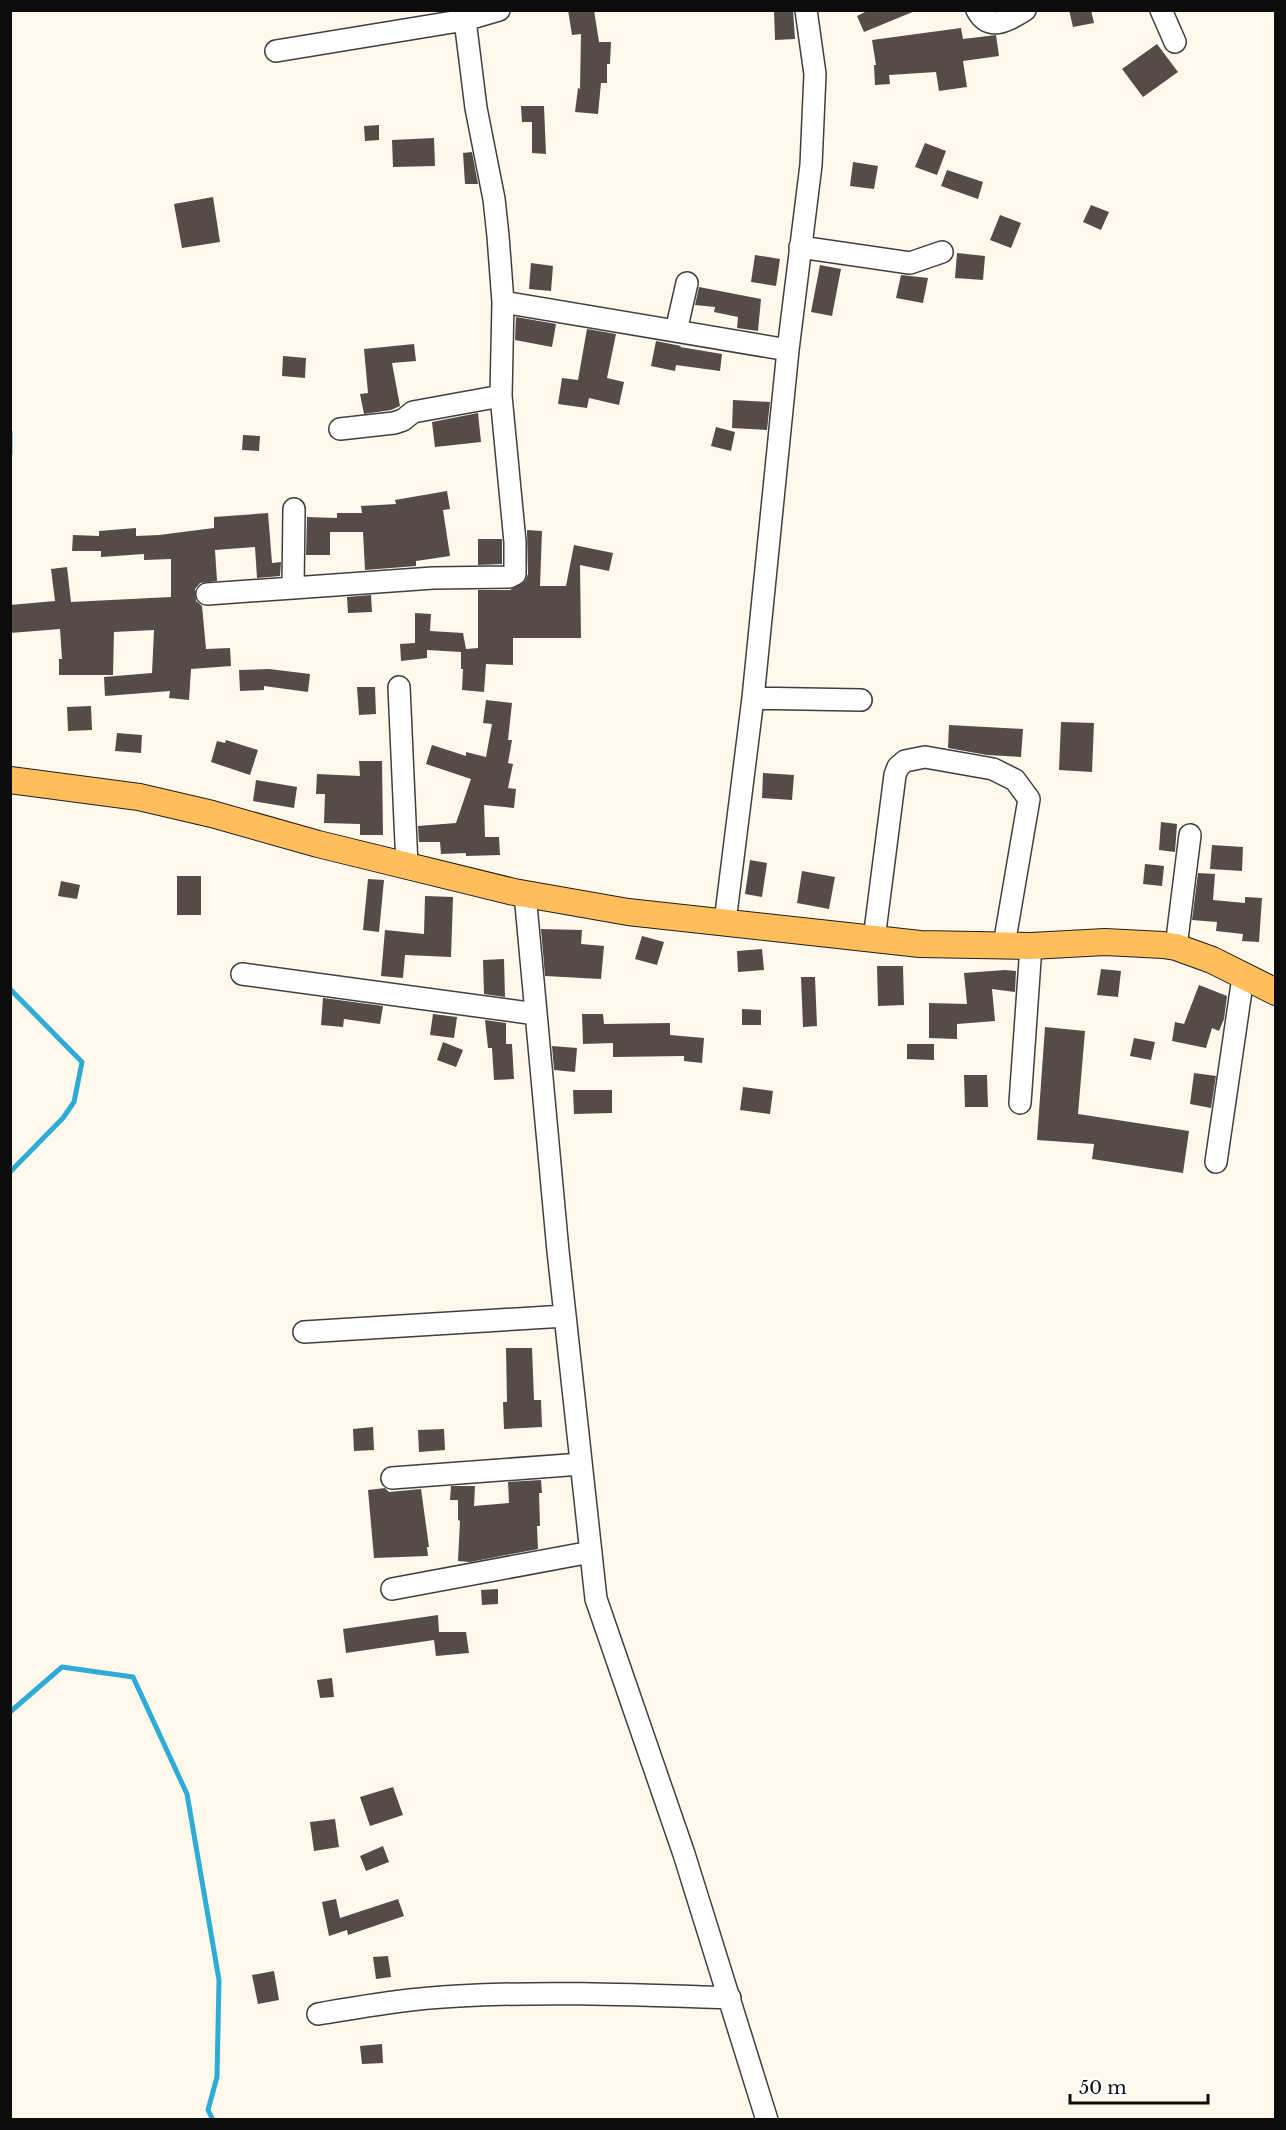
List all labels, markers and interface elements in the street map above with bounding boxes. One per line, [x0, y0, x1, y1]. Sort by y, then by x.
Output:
scale bar [1070, 2067, 1208, 2105]
text: 50 m [1079, 2077, 1127, 2099]

